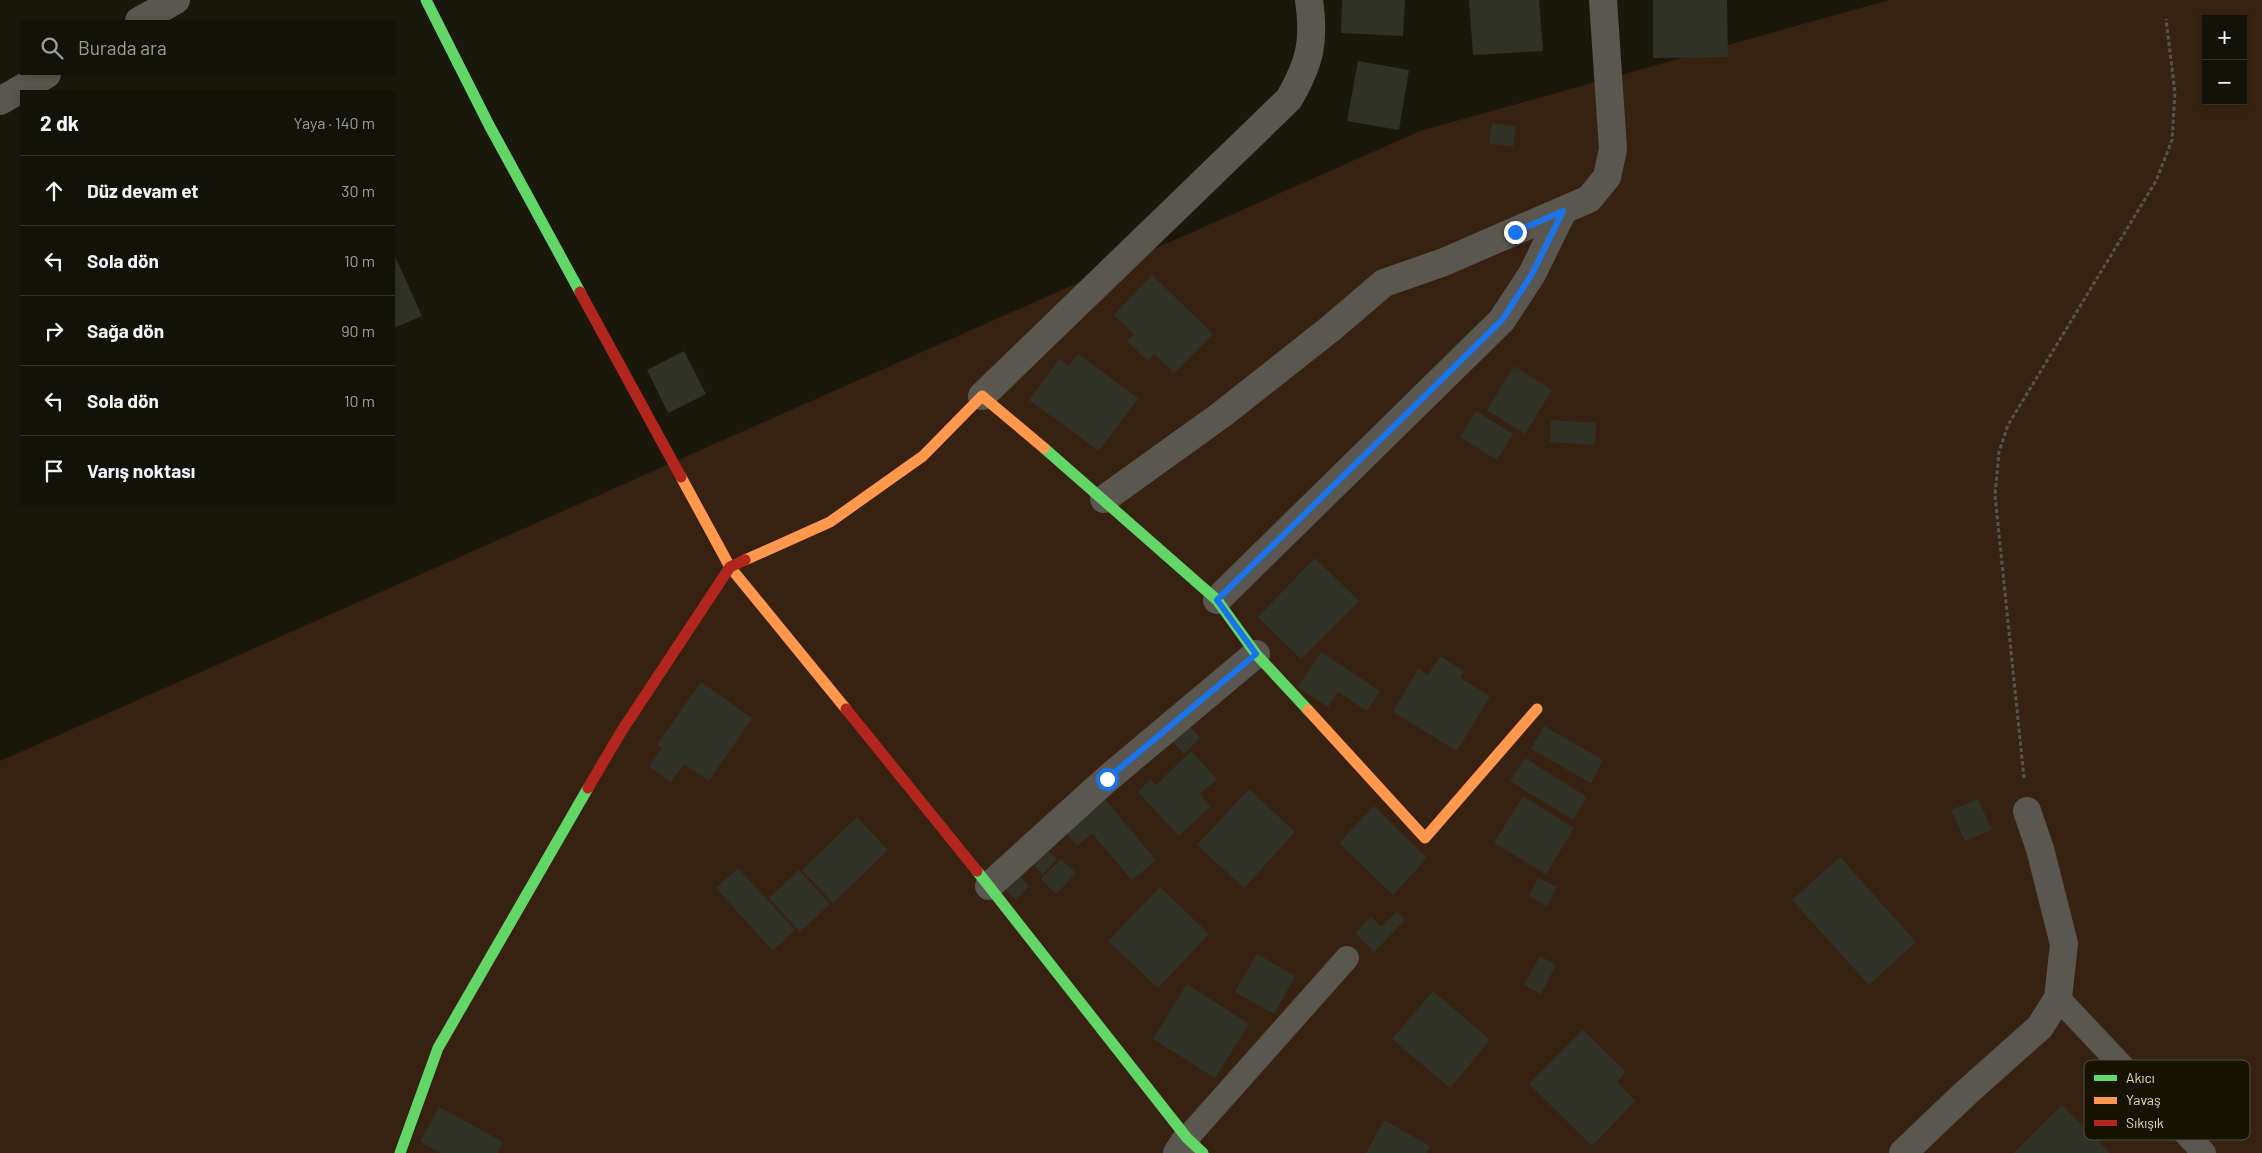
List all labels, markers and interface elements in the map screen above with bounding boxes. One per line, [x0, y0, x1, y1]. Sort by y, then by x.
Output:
map controls [2202, 15, 2247, 105]
button: + [2202, 15, 2247, 60]
search box [20, 20, 395, 75]
icon: search [38, 34, 66, 62]
text: Burada ara [78, 36, 167, 59]
button: − [2202, 60, 2247, 105]
text: 2 dk [40, 110, 79, 135]
text: Yaya · 140 m [294, 113, 375, 132]
icon: ahead [40, 177, 68, 205]
text: Düz devam et [87, 179, 199, 202]
text: 30 m [341, 181, 375, 200]
route end [1504, 221, 1527, 244]
icon: left [40, 247, 68, 275]
text: Sola dön [87, 249, 159, 272]
text: 10 m [344, 251, 375, 270]
icon: right [40, 317, 68, 345]
text: Sağa dön [87, 319, 164, 342]
text: 90 m [341, 321, 375, 340]
icon: left [40, 387, 68, 415]
text: Sola dön [87, 389, 159, 412]
text: 10 m [344, 391, 375, 410]
icon: arrive [40, 457, 68, 485]
text: Varış noktası [87, 459, 195, 482]
route start [1096, 768, 1119, 791]
legend [2084, 1060, 2250, 1140]
text: Akıcı [2126, 1069, 2155, 1086]
text: Yavaş [2126, 1091, 2161, 1108]
text: Sıkışık [2126, 1114, 2164, 1131]

